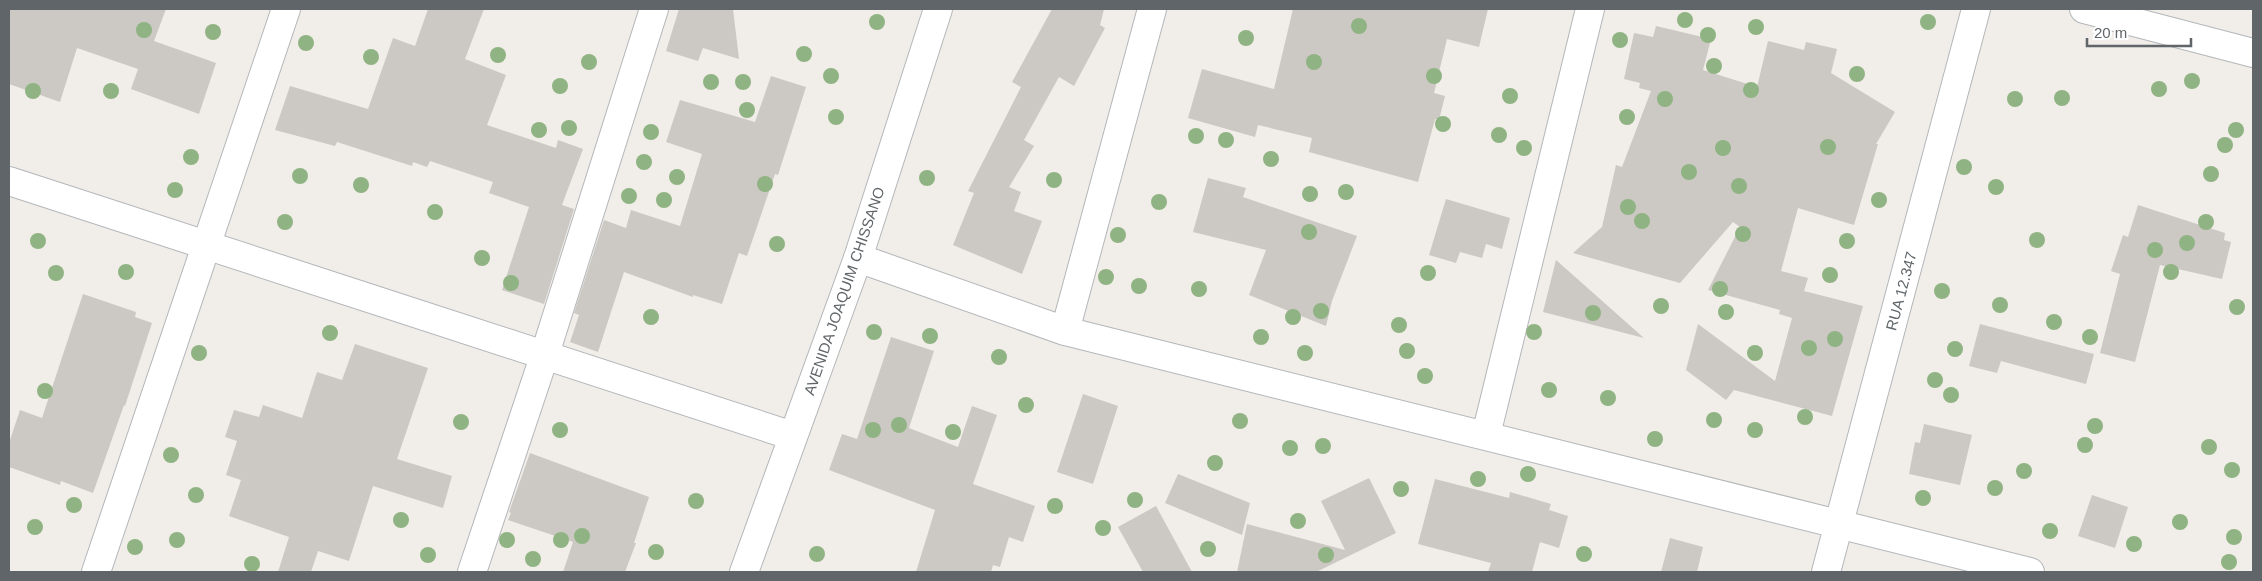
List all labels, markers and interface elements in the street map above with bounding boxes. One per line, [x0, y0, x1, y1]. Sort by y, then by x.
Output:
scale bar [2087, 15, 2191, 47]
text: 20 m [2094, 24, 2127, 41]
street label: AVENIDA JOAQUIM CHISSANO [800, 185, 888, 397]
street label: RUA 12.347 [1882, 250, 1920, 332]

